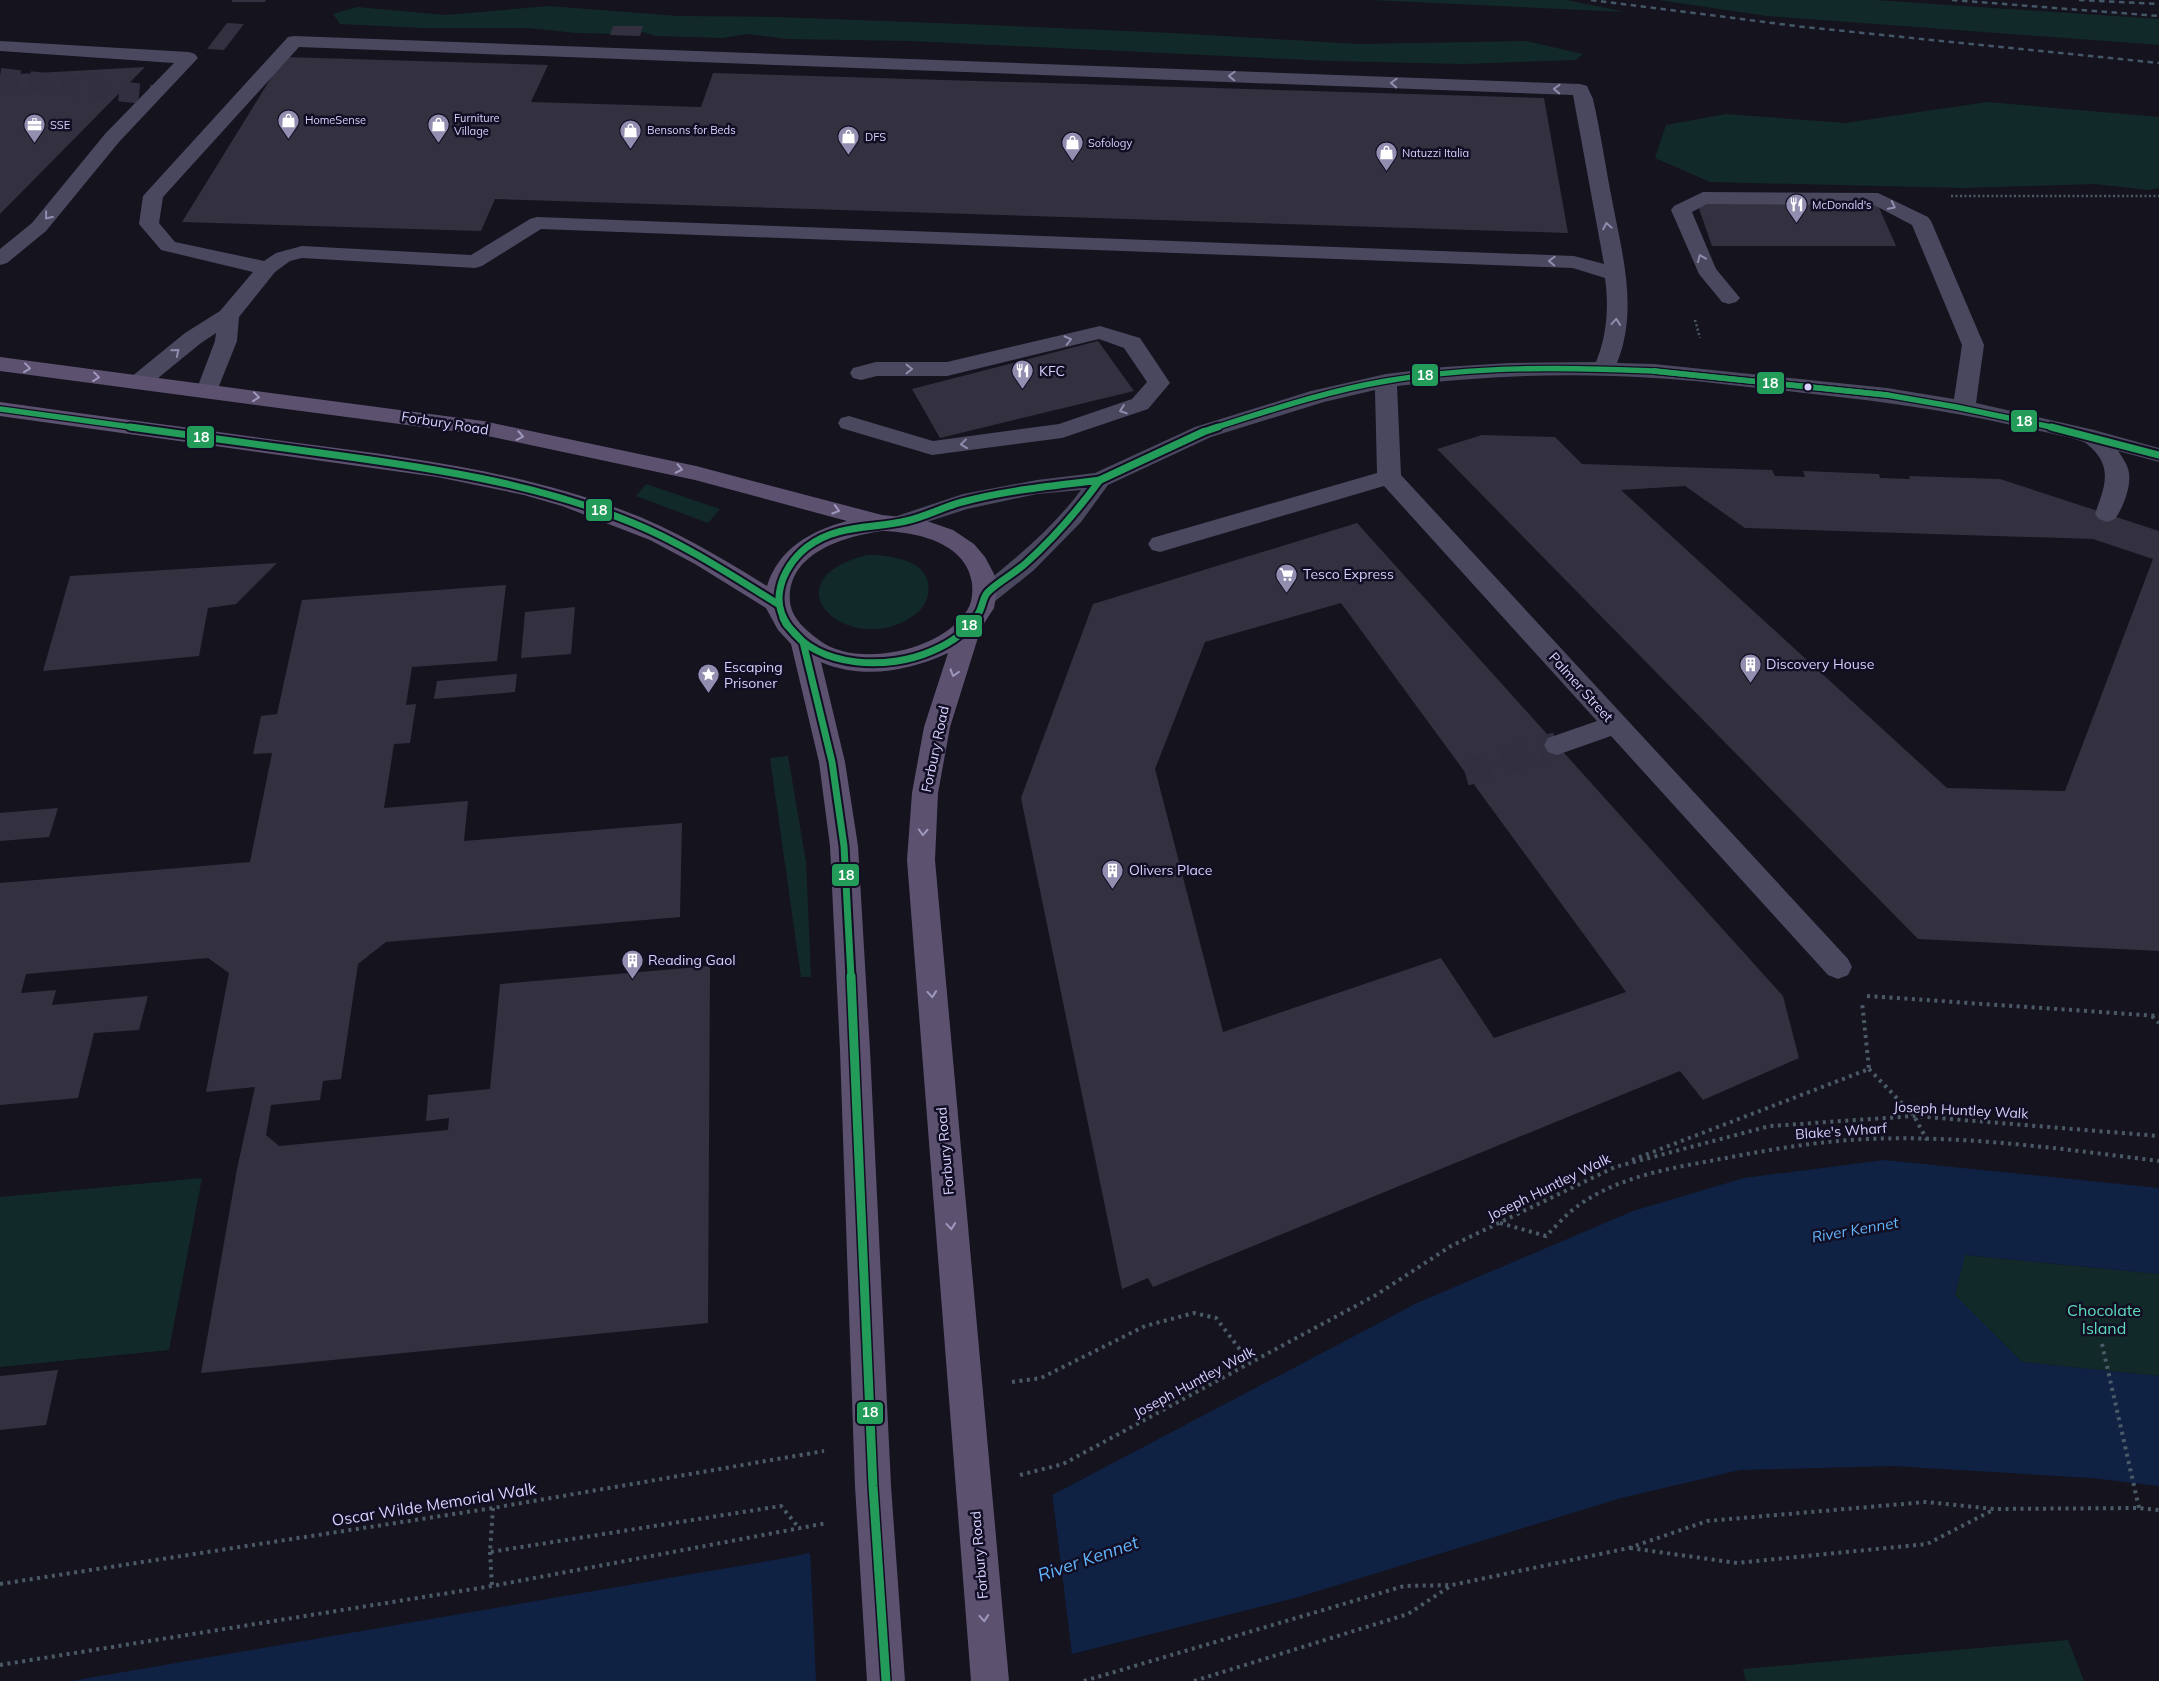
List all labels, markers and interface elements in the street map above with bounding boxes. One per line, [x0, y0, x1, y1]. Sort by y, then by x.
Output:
one-way arrow [1228, 71, 1236, 82]
one-way arrow [1390, 77, 1398, 88]
one-way arrow [1553, 83, 1561, 94]
shop icon: HomeSense [277, 108, 301, 139]
place label: Furniture Village [454, 111, 500, 138]
shop icon: Furniture Village [426, 112, 450, 143]
office icon: SSE [22, 113, 46, 144]
place label: HomeSense [305, 113, 366, 127]
place label: SSE [50, 118, 70, 132]
shop icon: Bensons for Beds [619, 118, 643, 149]
place label: Bensons for Beds [647, 123, 736, 137]
shop icon: DFS [837, 125, 861, 156]
place label: DFS [865, 130, 886, 144]
shop icon: Sofology [1060, 131, 1084, 162]
place label: Sofology [1088, 136, 1132, 150]
shop icon: Natuzzi Italia [1374, 141, 1398, 172]
place label: Natuzzi Italia [1402, 146, 1469, 160]
restaurant icon: McDonald's [1784, 193, 1808, 224]
place label: McDonald's [1812, 198, 1872, 212]
one-way arrow [1887, 200, 1896, 210]
one-way arrow [45, 210, 53, 219]
one-way arrow [1603, 221, 1613, 230]
one-way arrow [1697, 254, 1708, 263]
one-way arrow [1547, 256, 1555, 266]
one-way arrow [1611, 318, 1622, 326]
one-way arrow [1064, 335, 1073, 346]
one-way arrow [171, 348, 180, 357]
restaurant icon: KFC [1011, 359, 1035, 390]
one-way arrow [24, 362, 32, 373]
place label: KFC [1039, 362, 1065, 380]
line badge: 18 [1411, 363, 1439, 387]
one-way arrow [906, 364, 914, 374]
text: 18 [1417, 366, 1433, 384]
one-way arrow [93, 371, 101, 382]
line badge: 18 [1756, 371, 1785, 395]
text: 18 [1762, 374, 1778, 392]
unlabelled marker [1803, 382, 1813, 392]
one-way arrow [252, 391, 260, 402]
one-way arrow [1119, 405, 1127, 415]
street label: Forbury Road [400, 407, 490, 439]
line badge: 18 [2010, 409, 2038, 433]
text: 18 [2016, 412, 2032, 430]
line badge: 18 [186, 425, 215, 449]
text: 18 [193, 428, 209, 446]
one-way arrow [516, 430, 525, 440]
one-way arrow [960, 438, 968, 449]
one-way arrow [675, 463, 684, 474]
line badge: 18 [585, 498, 613, 522]
text: 18 [591, 501, 607, 519]
one-way arrow [832, 505, 840, 515]
supermarket icon: Tesco Express [1275, 562, 1299, 593]
place label: Tesco Express [1303, 565, 1394, 583]
line badge: 18 [955, 614, 983, 638]
text: 18 [961, 616, 977, 634]
street label: Palmer Street [1545, 648, 1617, 726]
building icon: Discovery House [1738, 652, 1762, 683]
place label: Discovery House [1766, 655, 1874, 673]
place label: Escaping Prisoner [724, 658, 783, 692]
place icon: Escaping Prisoner [696, 663, 720, 694]
one-way arrow [950, 669, 960, 677]
street label: Forbury Road [917, 704, 953, 794]
one-way arrow [917, 828, 928, 836]
building icon: Olivers Place [1101, 858, 1125, 889]
place label: Olivers Place [1129, 861, 1212, 879]
line badge: 18 [831, 863, 860, 887]
text: 18 [838, 866, 854, 884]
building icon: Reading Gaol [620, 948, 644, 979]
place label: Reading Gaol [648, 951, 736, 969]
one-way arrow [926, 990, 937, 998]
street label: Joseph Huntley Walk [1893, 1097, 2030, 1123]
street label: Forbury Road [932, 1106, 958, 1196]
street label: Blake's Wharf [1795, 1119, 1888, 1143]
street label: Joseph Huntley Walk [1484, 1149, 1614, 1225]
water label: River Kennet [1810, 1212, 1901, 1246]
one-way arrow [945, 1222, 956, 1230]
park label: Chocolate Island [2067, 1300, 2141, 1338]
street label: Joseph Huntley Walk [1130, 1342, 1259, 1422]
line badge: 18 [856, 1401, 884, 1425]
text: 18 [862, 1403, 878, 1421]
street label: Oscar Wilde Memorial Walk [330, 1478, 539, 1530]
street label: Forbury Road [966, 1510, 992, 1600]
water label: River Kennet [1034, 1530, 1142, 1587]
one-way arrow [979, 1614, 990, 1622]

